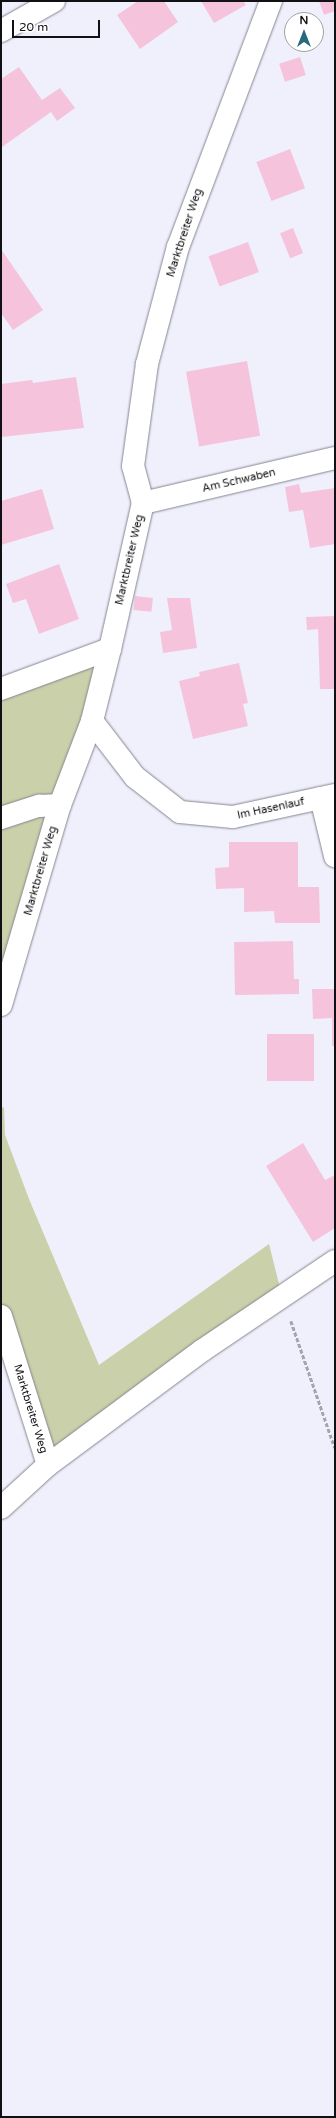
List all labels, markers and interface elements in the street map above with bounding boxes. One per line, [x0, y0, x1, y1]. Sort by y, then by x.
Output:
scale bar [14, 12, 102, 38]
north arrow [284, 12, 324, 52]
text: N [300, 14, 308, 27]
text: 20 m [19, 20, 48, 34]
street label: Marktbreiter Weg [164, 187, 206, 279]
street label: Am Schwaben [201, 466, 277, 496]
street label: Marktbreiter Weg [113, 514, 147, 606]
street label: Im Hasenlauf [236, 795, 306, 823]
street label: Marktbreiter Weg [22, 825, 60, 917]
street label: Marktbreiter Weg [10, 1363, 50, 1455]

